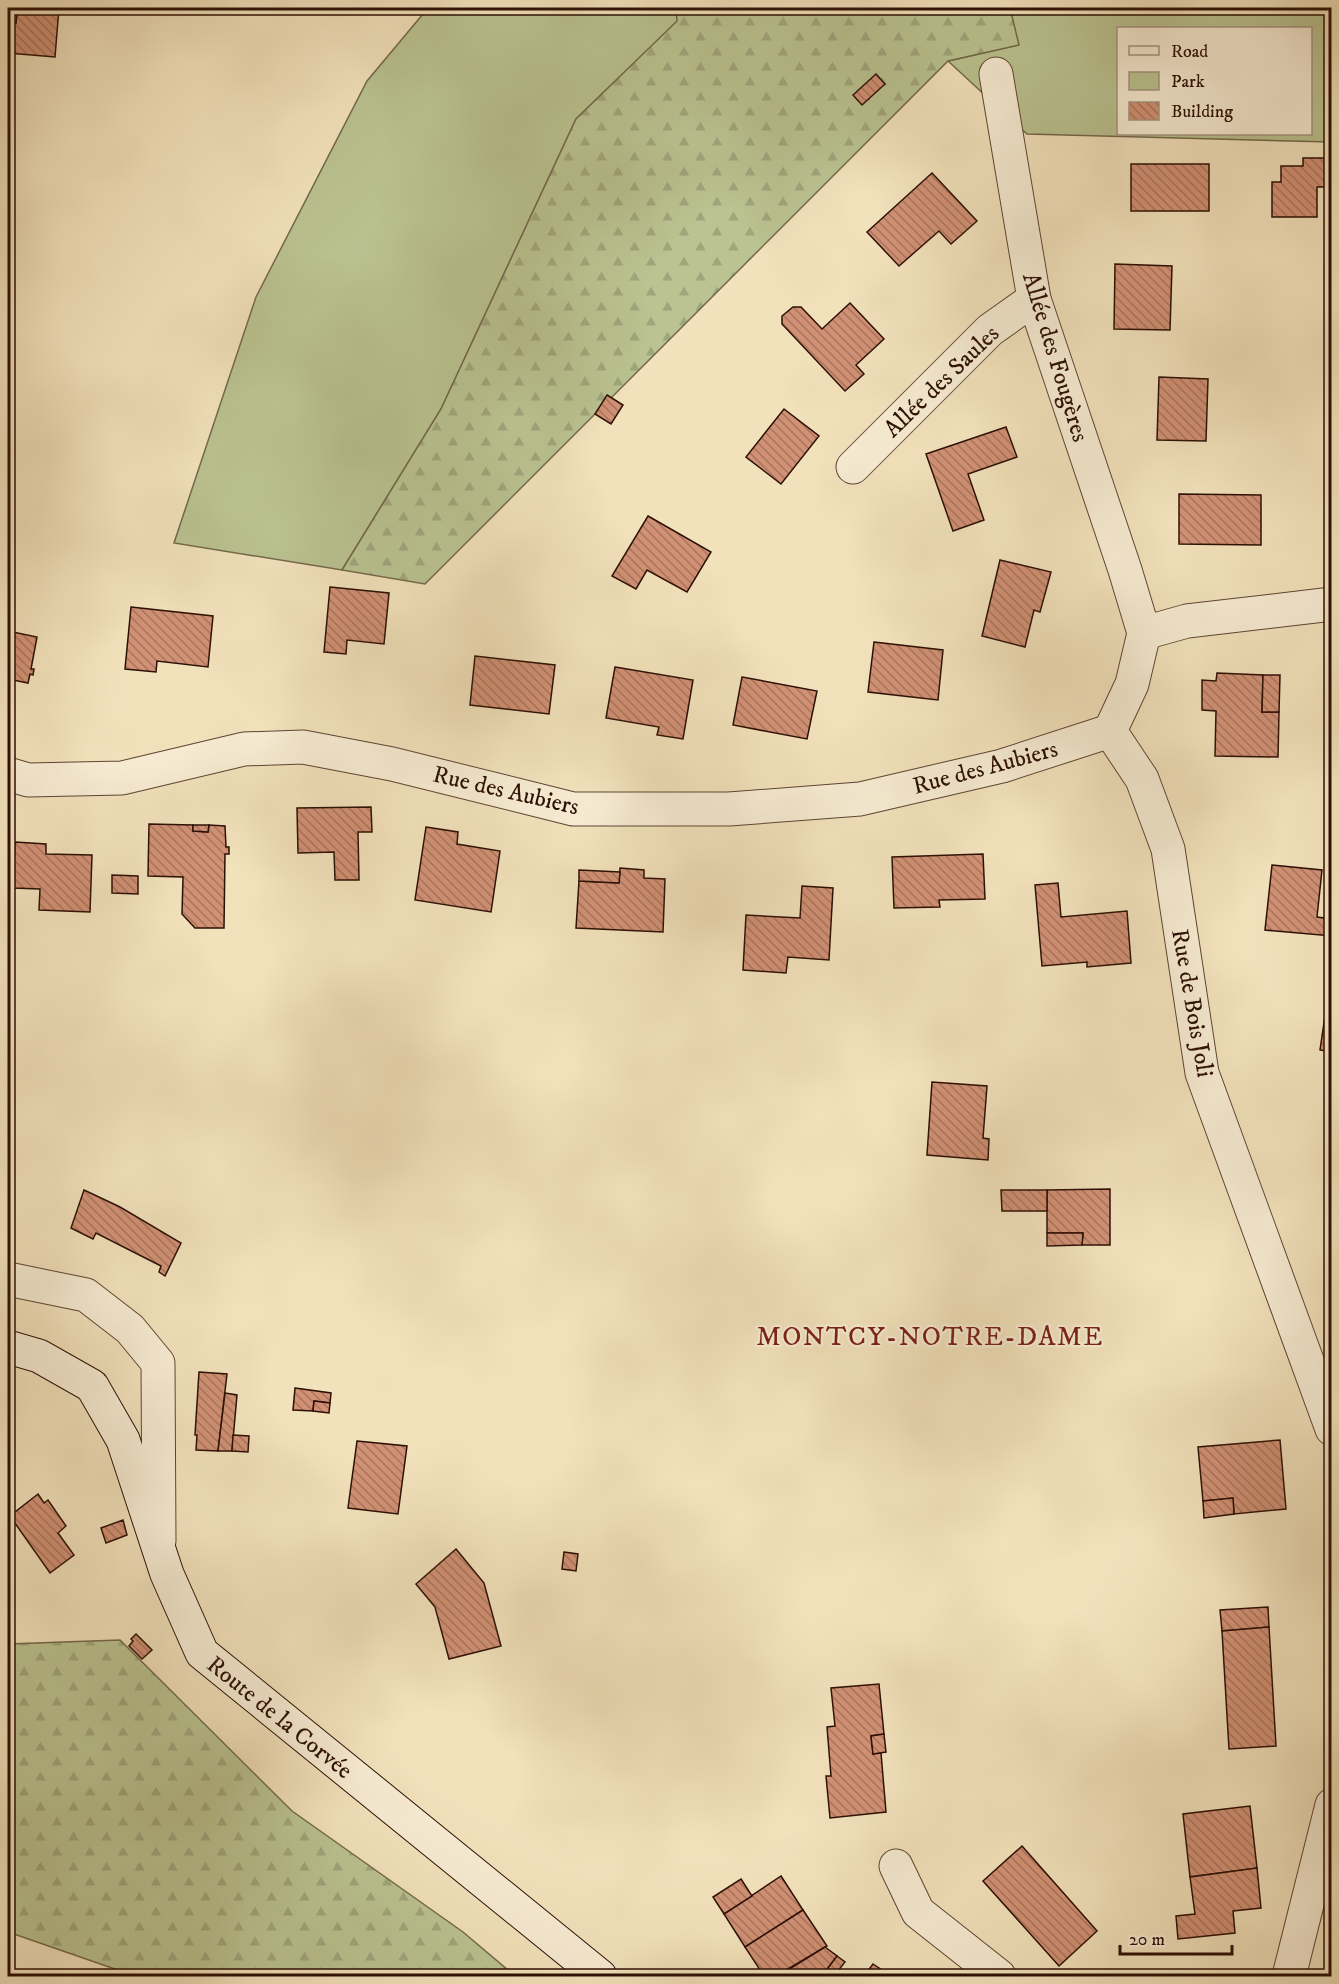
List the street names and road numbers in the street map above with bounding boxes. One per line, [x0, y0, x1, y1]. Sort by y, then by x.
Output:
street label: Allée des Fougères [1015, 269, 1095, 446]
street label: Allée des Saules [878, 319, 1006, 444]
street label: Rue des Aubiers [909, 734, 1061, 802]
street label: Rue des Aubiers [430, 760, 582, 822]
street label: Rue de Bois Joli [1164, 927, 1220, 1080]
street label: Route de la Corvée [200, 1650, 358, 1786]

